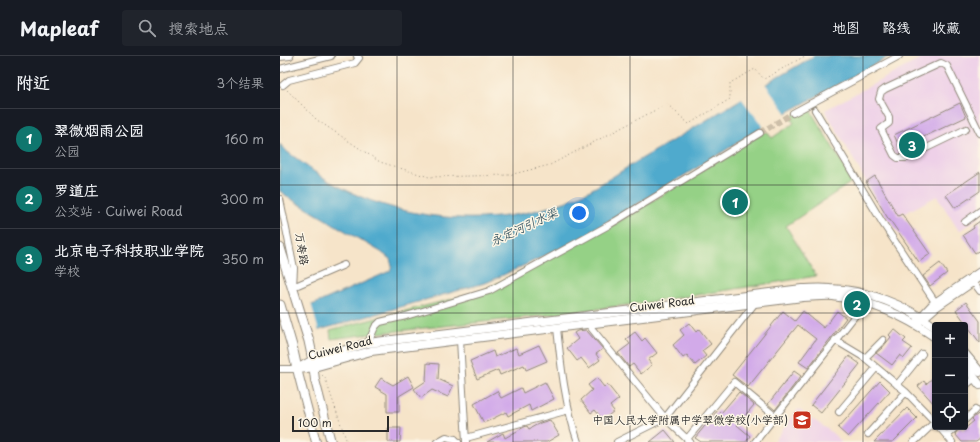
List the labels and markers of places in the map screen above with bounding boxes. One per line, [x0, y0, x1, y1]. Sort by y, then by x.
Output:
pin: 3 [899, 130, 925, 160]
pin: 1 [722, 187, 748, 217]
pin: 2 [844, 289, 870, 319]
school or university icon: 中国人民大学附属中学翠微学校(小学部) [791, 409, 813, 431]
place label: 中国人民大学附属中学翠微学校(小学部) [592, 411, 788, 428]

